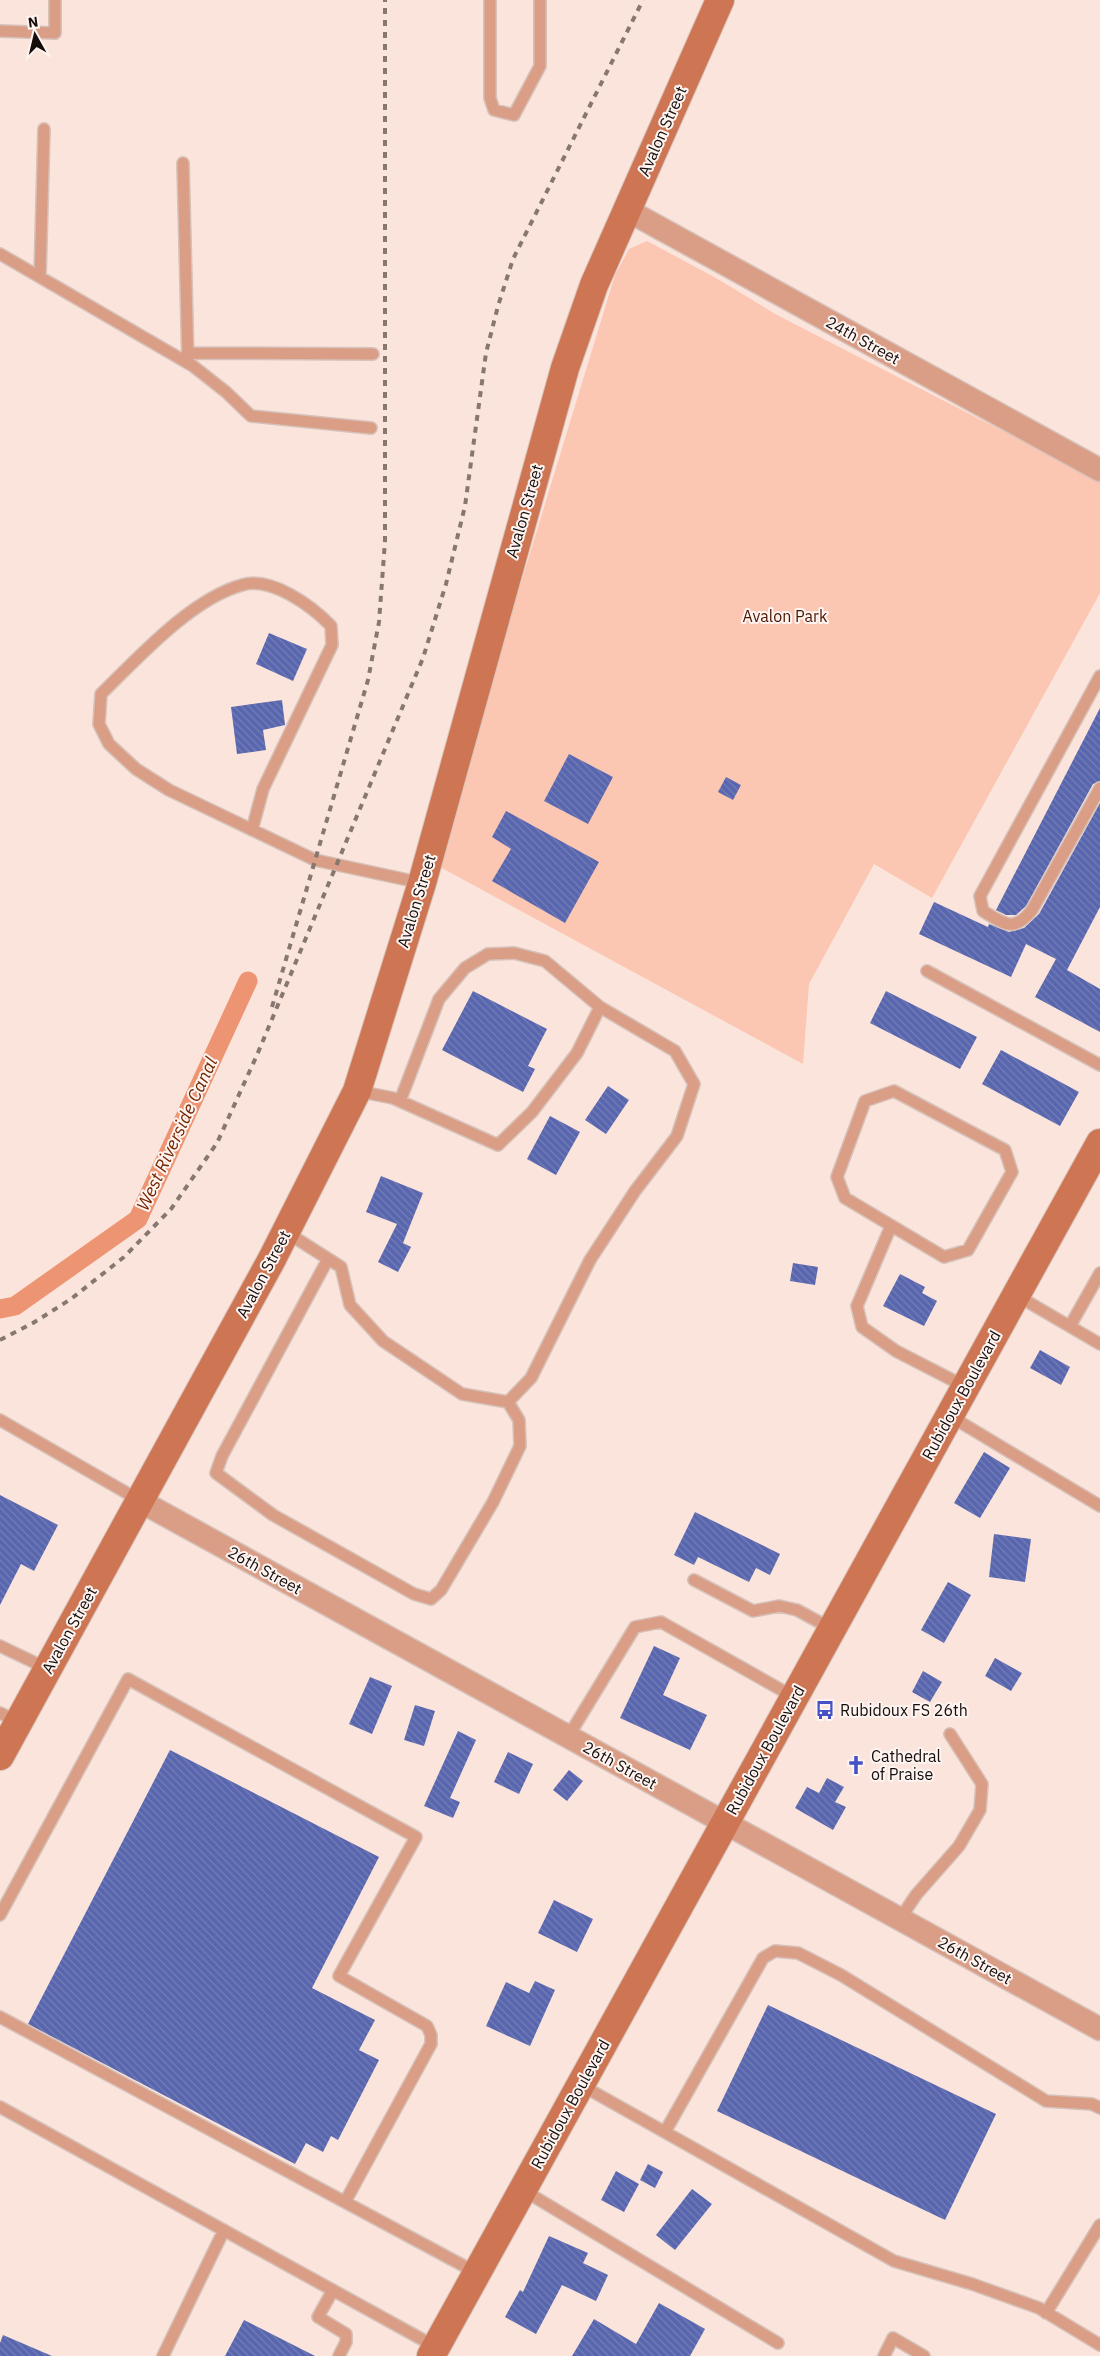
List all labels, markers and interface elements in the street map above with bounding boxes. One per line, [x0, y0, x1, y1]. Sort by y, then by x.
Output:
north arrow [10, 10, 60, 60]
text: N [27, 13, 39, 32]
street label: Avalon Street [633, 83, 691, 179]
street label: 24th Street [822, 311, 904, 369]
street label: Avalon Street [501, 462, 547, 560]
park label: Avalon Park [743, 606, 828, 626]
street label: Avalon Street [392, 852, 440, 950]
water label: West Riverside Canal [131, 1053, 222, 1214]
street label: Avalon Street [232, 1227, 294, 1321]
street label: Rubidoux Boulevard [917, 1327, 1005, 1463]
street label: 26th Street [224, 1541, 306, 1599]
street label: Avalon Street [37, 1583, 101, 1677]
street label: Rubidoux Boulevard [721, 1682, 809, 1818]
bus stop icon: Rubidoux FS 26th [814, 1699, 836, 1721]
place label: Rubidoux FS 26th [840, 1700, 968, 1720]
street label: 26th Street [579, 1736, 661, 1794]
place label: Cathedral of Praise [871, 1746, 941, 1784]
church icon: Cathedral of Praise [845, 1754, 867, 1776]
street label: 26th Street [934, 1931, 1016, 1989]
street label: Rubidoux Boulevard [526, 2036, 614, 2172]

